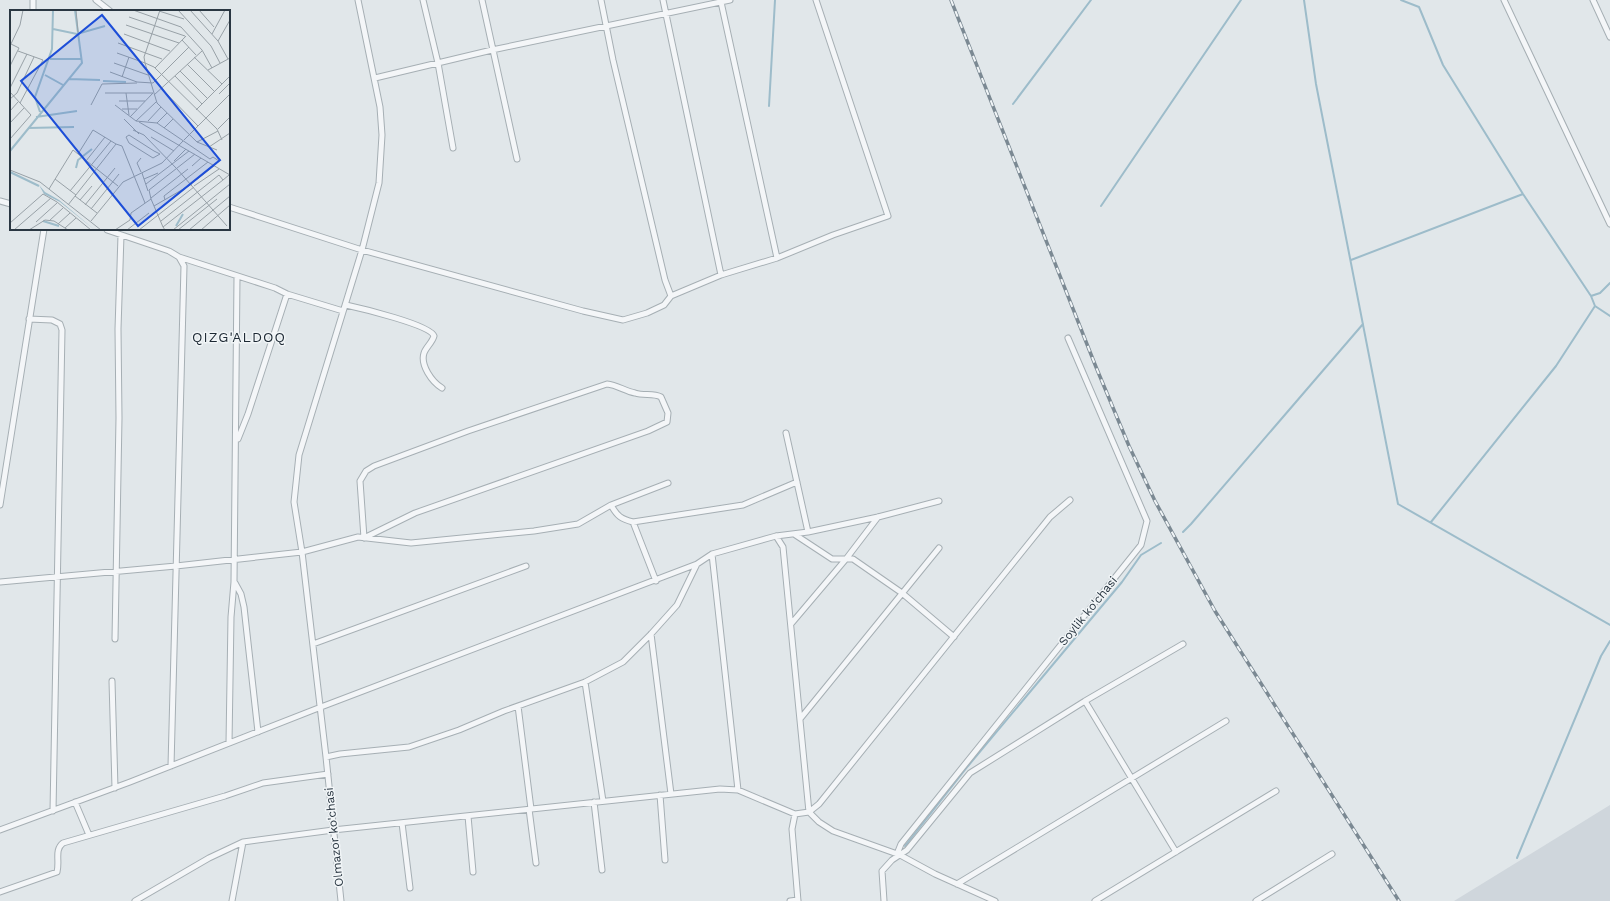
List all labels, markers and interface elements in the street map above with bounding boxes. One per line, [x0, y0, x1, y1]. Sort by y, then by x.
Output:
inset map [10, 10, 230, 230]
district label: QIZG'ALDOQ [192, 329, 286, 345]
street label: Soylik ko'chasi [1056, 574, 1120, 648]
street label: Olmazor ko'chasi [322, 787, 346, 887]

